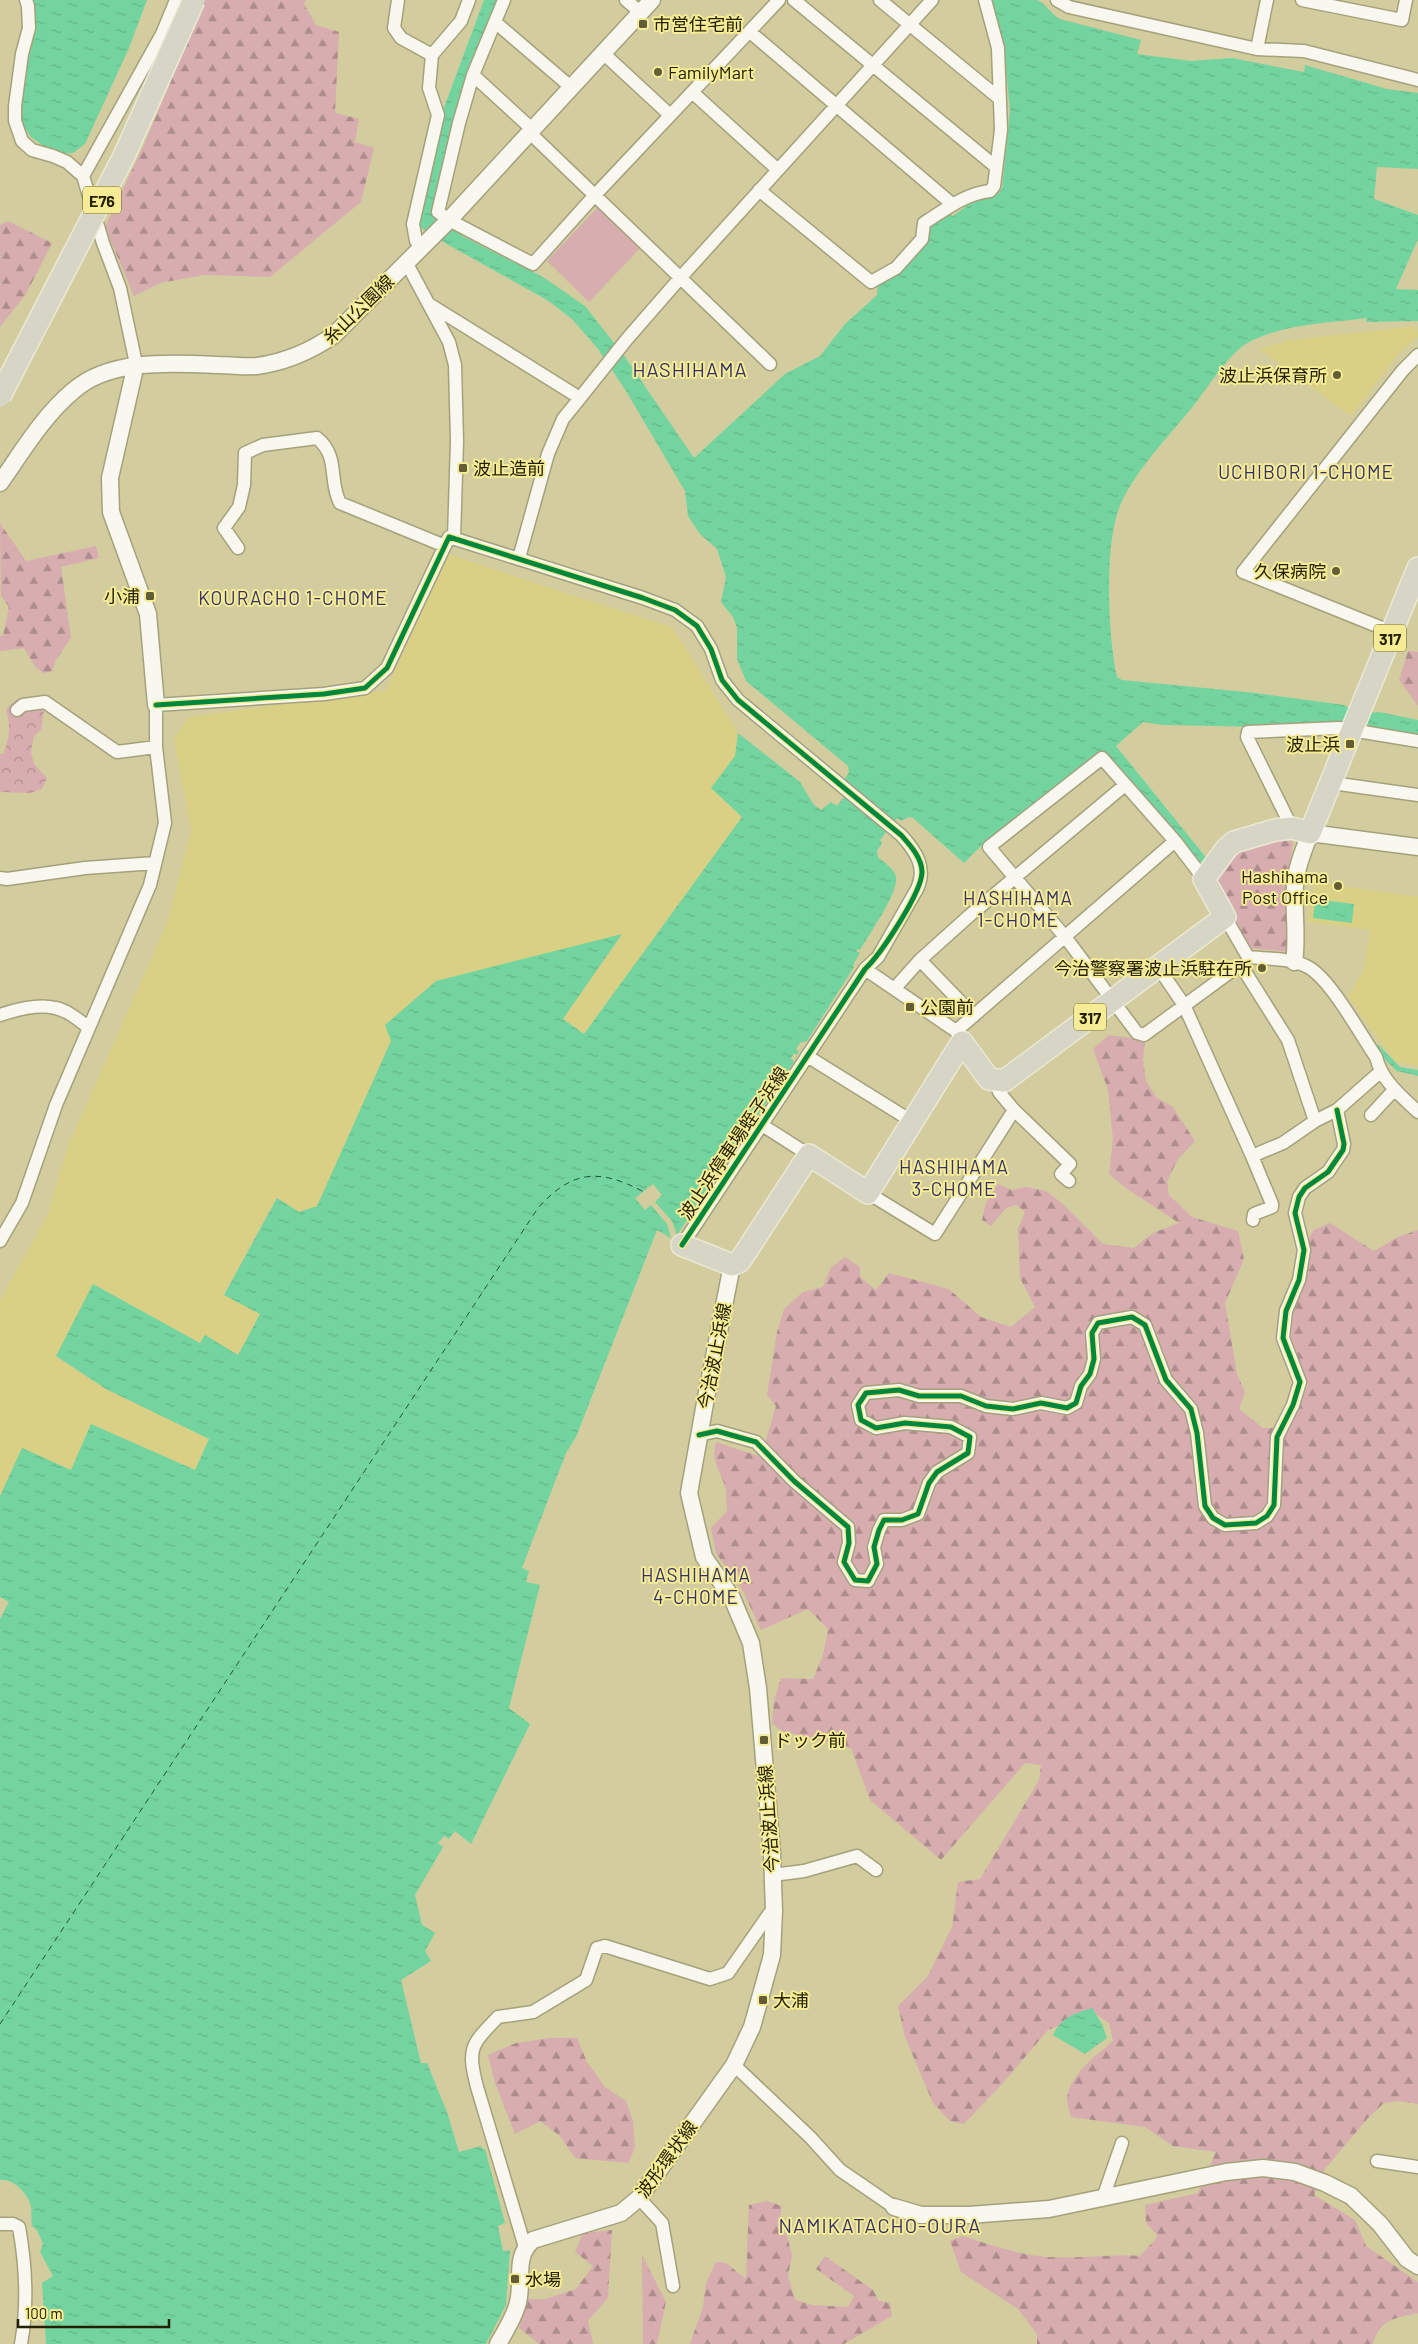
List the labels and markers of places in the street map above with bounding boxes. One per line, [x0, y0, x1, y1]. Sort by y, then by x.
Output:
place label: 市営住宅前 [653, 13, 743, 35]
marker: 市営住宅前 [637, 18, 649, 30]
place label: FamilyMart [668, 61, 754, 83]
marker: FamilyMart [652, 66, 664, 78]
place label: 波止浜保育所 [1219, 364, 1327, 386]
marker: 波止浜保育所 [1331, 369, 1343, 381]
place label: 波止造前 [473, 457, 545, 479]
marker: 波止造前 [457, 462, 469, 474]
place label: 久保病院 [1254, 560, 1326, 582]
marker: 久保病院 [1330, 565, 1342, 577]
place label: 小浦 [104, 585, 140, 607]
marker: 小浦 [144, 590, 156, 602]
place label: 波止浜 [1286, 733, 1340, 755]
marker: 波止浜 [1344, 738, 1356, 750]
place label: Hashihama Post Office [1241, 865, 1328, 908]
marker: Hashihama Post Office [1332, 880, 1344, 892]
place label: 今治警察署波止浜駐在所 [1054, 957, 1252, 979]
marker: 今治警察署波止浜駐在所 [1256, 962, 1268, 974]
place label: 公園前 [920, 996, 974, 1018]
marker: 公園前 [904, 1001, 916, 1013]
place label: ドック前 [774, 1729, 846, 1751]
marker: ドック前 [758, 1734, 770, 1746]
place label: 大浦 [773, 1989, 809, 2011]
marker: 大浦 [757, 1994, 769, 2006]
place label: 水場 [525, 2268, 561, 2290]
marker: 水場 [509, 2273, 521, 2285]

